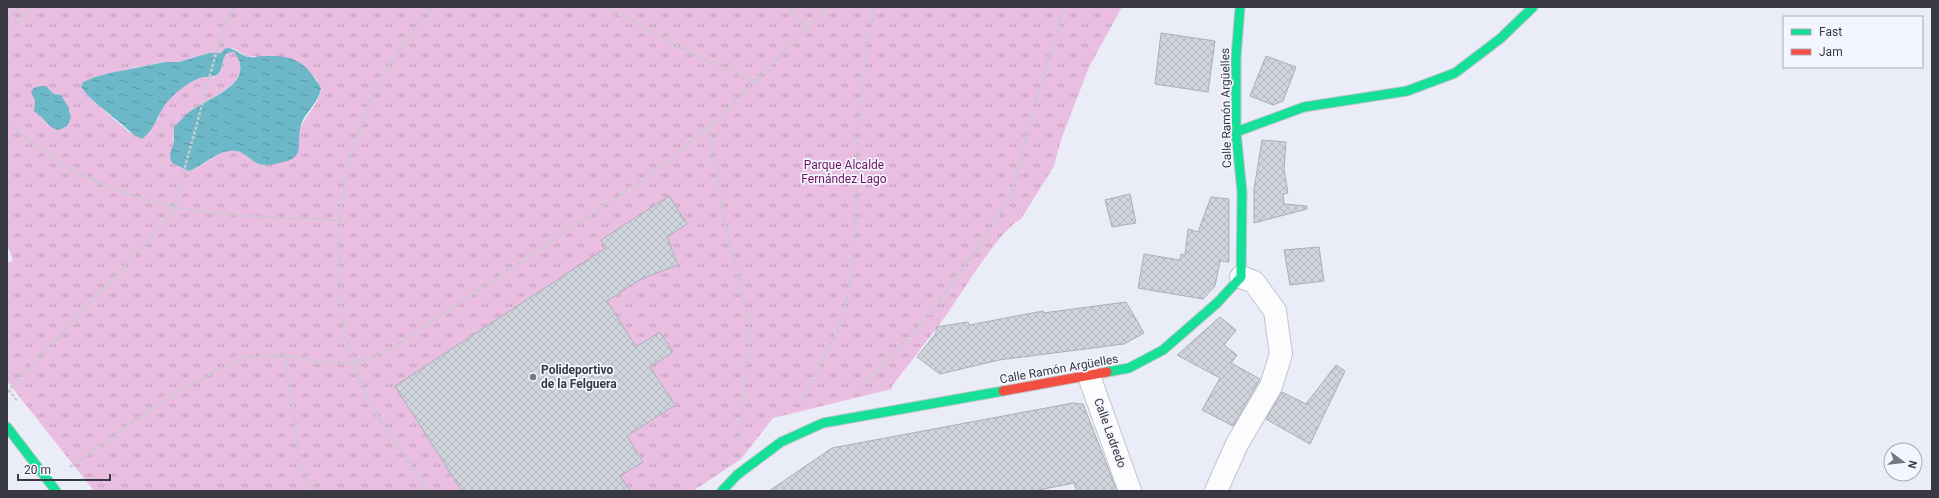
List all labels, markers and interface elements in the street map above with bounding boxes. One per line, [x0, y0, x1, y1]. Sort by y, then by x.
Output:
legend [1783, 16, 1923, 68]
text: Fast [1819, 25, 1842, 39]
text: Jam [1819, 45, 1843, 59]
street label: Calle Ramón Argüelles [1218, 48, 1234, 168]
park label: Parque Alcalde Fernández Lago [801, 158, 887, 186]
street label: Calle Ramón Argüelles [999, 352, 1119, 386]
place label: Polideportivo de la Felguera [541, 363, 617, 391]
marker: Polideportivo de la Felguera [528, 372, 538, 382]
street label: Calle Ladredo [1091, 396, 1129, 470]
north arrow [1883, 442, 1923, 482]
scale bar [18, 456, 110, 482]
text: N [1905, 459, 1919, 470]
text: 20 m [24, 463, 51, 477]

